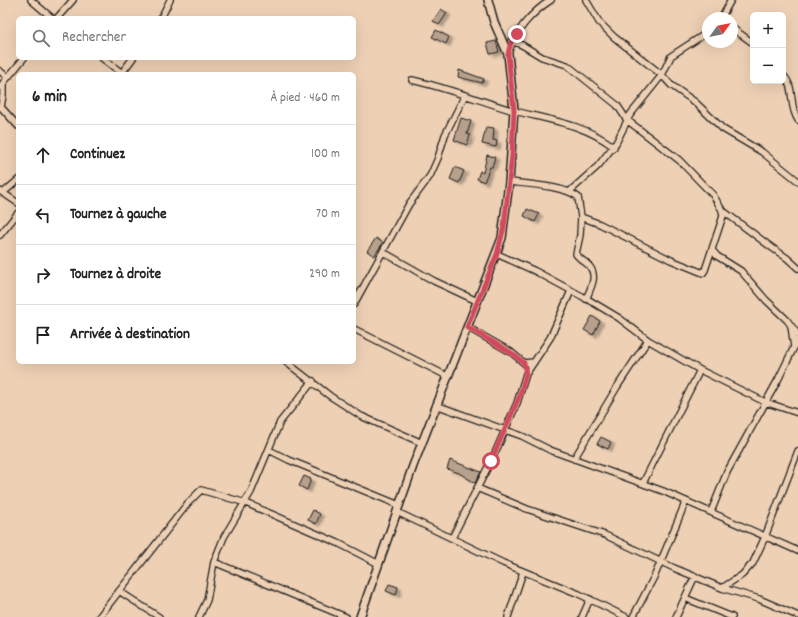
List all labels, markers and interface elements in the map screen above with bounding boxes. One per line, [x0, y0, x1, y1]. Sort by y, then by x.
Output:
north arrow [702, 12, 738, 48]
map controls [750, 12, 786, 84]
button: + [750, 12, 786, 48]
search box [16, 16, 356, 60]
route end [508, 25, 526, 43]
icon: search [30, 27, 52, 49]
text: Rechercher [62, 27, 126, 49]
button: − [750, 48, 786, 84]
text: 6 min [32, 86, 67, 110]
text: À pied · 460 m [270, 89, 340, 108]
icon: ahead [32, 144, 54, 166]
text: Continuez [70, 144, 125, 166]
text: 100 m [311, 145, 340, 164]
icon: left [32, 204, 54, 226]
text: Tournez à gauche [70, 204, 167, 226]
text: 70 m [316, 205, 340, 224]
icon: right [32, 264, 54, 286]
text: Tournez à droite [70, 264, 161, 286]
text: 290 m [309, 265, 340, 284]
icon: arrive [32, 324, 54, 346]
text: Arrivée à destination [70, 324, 190, 346]
route start [482, 452, 500, 470]

